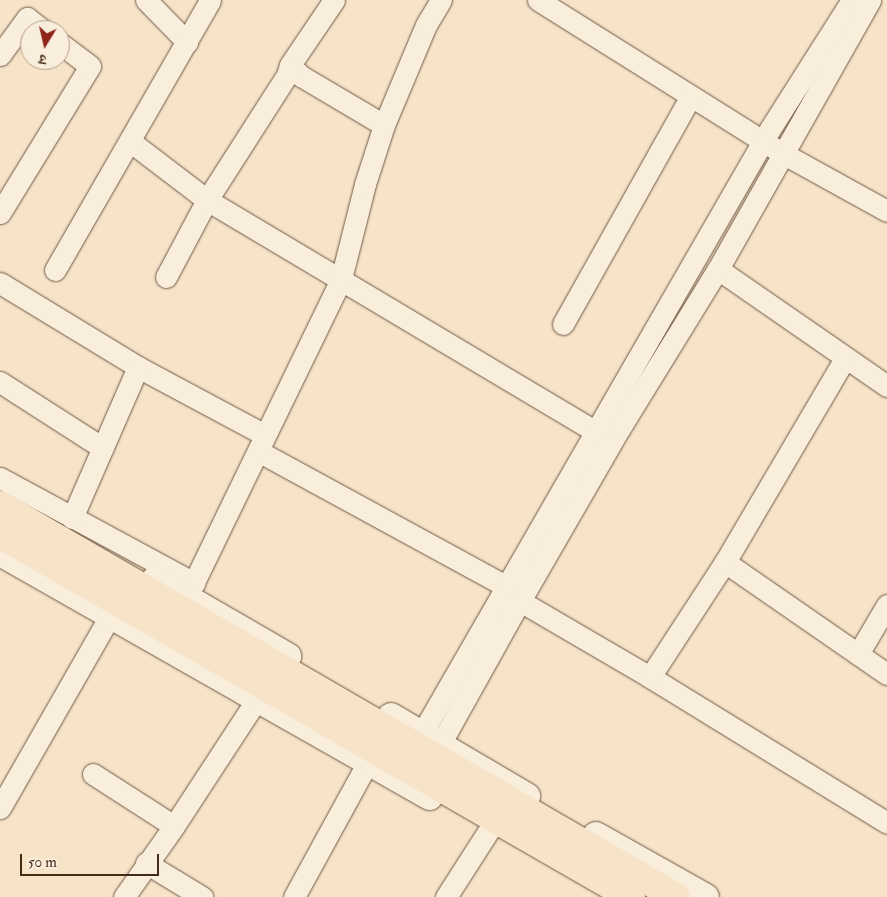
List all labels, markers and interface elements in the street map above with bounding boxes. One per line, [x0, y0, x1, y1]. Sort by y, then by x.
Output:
north arrow [20, 20, 70, 70]
text: उ [38, 50, 48, 68]
scale bar [22, 844, 161, 876]
text: 50 m [28, 853, 57, 872]

